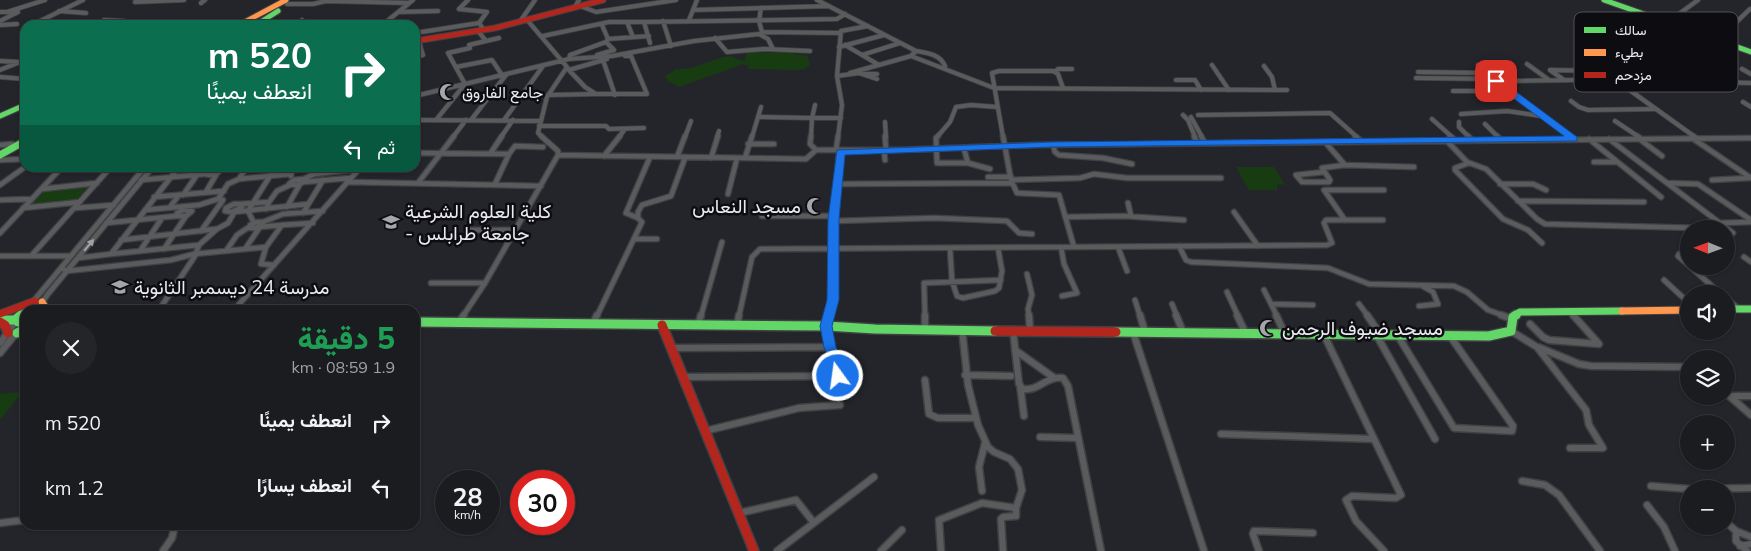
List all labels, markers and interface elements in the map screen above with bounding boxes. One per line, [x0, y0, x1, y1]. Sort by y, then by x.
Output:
legend [1574, 12, 1738, 92]
text: سالك [1615, 21, 1646, 39]
text: 520 m [208, 33, 312, 77]
icon: right [330, 40, 395, 105]
text: بطيء [1615, 43, 1643, 64]
pin [1475, 60, 1517, 102]
text: مزدحم [1615, 66, 1652, 84]
icon: arrive [1482, 67, 1510, 95]
text: انعطف يمينًا [206, 77, 312, 105]
mosque icon: جامع الفاروق [438, 82, 458, 102]
place label: جامع الفاروق [462, 82, 543, 104]
icon: left [339, 135, 367, 163]
text: ثم [377, 135, 395, 159]
place label: مسجد النعاس [692, 194, 801, 218]
mosque icon: مسجد النعاس [805, 196, 825, 216]
place label: كلية العلوم الشرعية - جامعة طرابلس [405, 199, 551, 245]
school or university icon: كلية العلوم الشرعية - جامعة طرابلس [381, 212, 401, 232]
north arrow [1680, 220, 1735, 275]
map controls [1680, 220, 1735, 535]
one-way arrow [83, 238, 94, 251]
place label: مدرسة 24 ديسمبر الثانوية [134, 275, 329, 299]
school or university icon: مدرسة 24 ديسمبر الثانوية [110, 277, 130, 297]
button: sound [1680, 285, 1735, 340]
place label: مسجد ضيوف الرحمن [1282, 316, 1443, 340]
mosque icon: مسجد ضيوف الرحمن [1258, 318, 1278, 338]
text: 5 دقيقة [297, 319, 395, 357]
button: close [45, 322, 97, 374]
position arrow [811, 349, 863, 401]
button: layers [1680, 350, 1735, 405]
text: 1.9 km · 08:59 [292, 357, 395, 377]
text: انعطف يمينًا [259, 408, 352, 432]
icon: right [367, 409, 395, 437]
text: 520 m [45, 411, 101, 435]
button: + [1680, 415, 1735, 470]
speed limit sign: 30 [510, 470, 575, 535]
text: انعطف يسارًا [257, 473, 352, 497]
icon: left [367, 474, 395, 502]
text: 1.2 km [45, 476, 104, 500]
button: − [1680, 480, 1735, 535]
text: 28 [452, 481, 483, 512]
text: km/h [454, 507, 481, 522]

